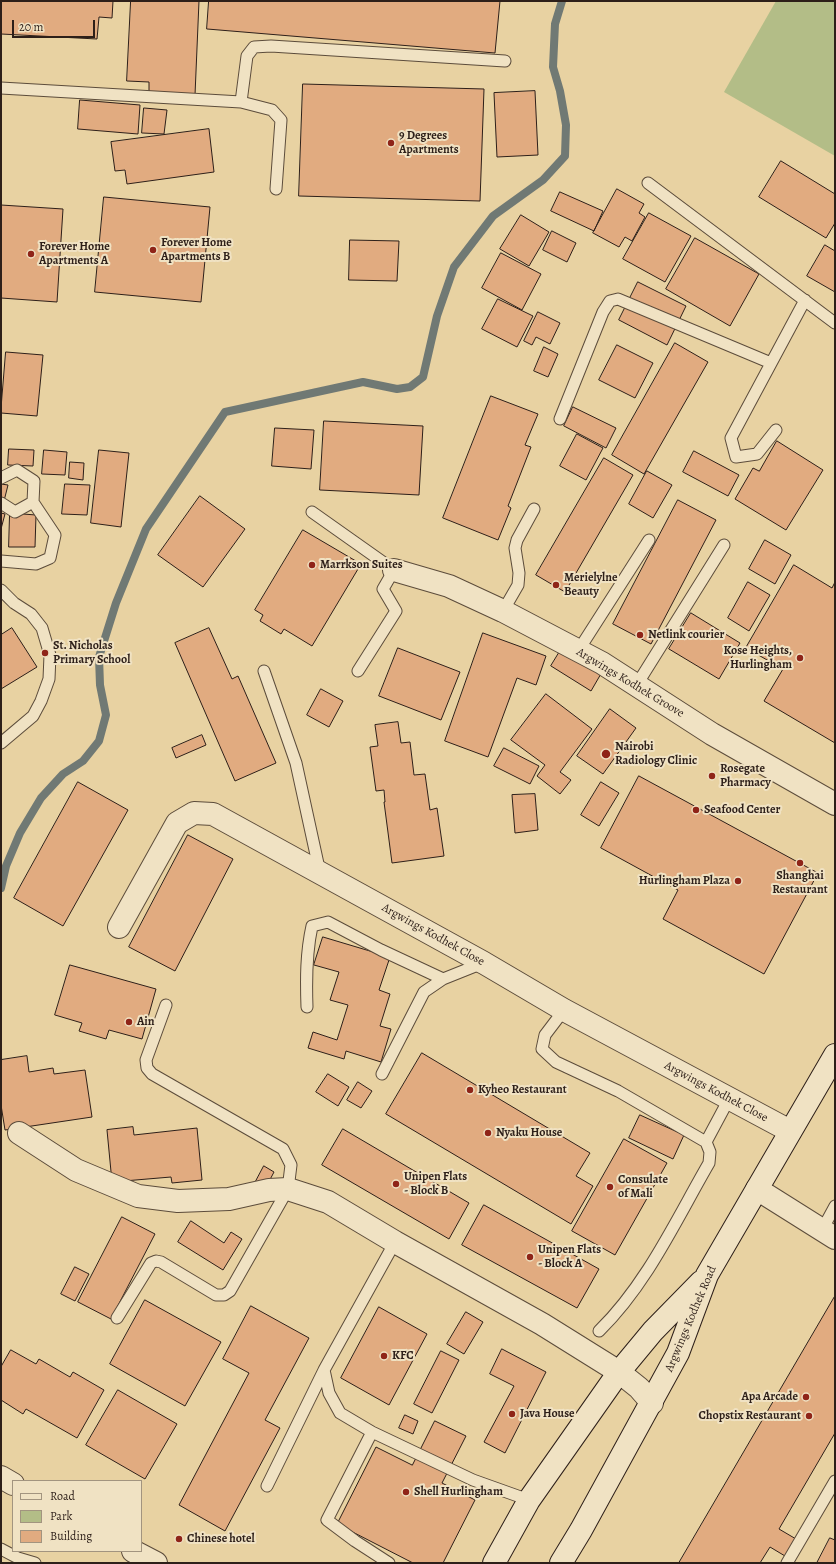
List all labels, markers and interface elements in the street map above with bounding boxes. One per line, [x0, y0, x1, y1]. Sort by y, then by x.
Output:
scale bar [14, 12, 97, 38]
text: 20 m [19, 19, 43, 35]
place label: 9 Degrees Apartments [399, 129, 459, 157]
marker: 9 Degrees Apartments [386, 138, 396, 148]
place label: Forever Home Apartments B [161, 236, 232, 264]
place label: Forever Home Apartments A [39, 240, 110, 268]
marker: Forever Home Apartments B [148, 245, 158, 255]
marker: Forever Home Apartments A [26, 249, 36, 259]
place label: Marrkson Suites [320, 558, 403, 572]
marker: Marrkson Suites [307, 560, 317, 570]
place label: Merielylne Beauty [564, 571, 618, 599]
marker: Merielylne Beauty [551, 580, 561, 590]
place label: Netlink courier [648, 628, 724, 642]
marker: Netlink courier [635, 630, 645, 640]
place label: St. Nicholas Primary School [53, 639, 130, 667]
place label: Kose Heights, Hurlingham [724, 644, 792, 672]
street label: Argwings Kodhek Groove [573, 645, 687, 721]
marker: St. Nicholas Primary School [40, 648, 50, 658]
marker: Kose Heights, Hurlingham [795, 653, 805, 663]
place label: Nairobi Radiology Clinic [615, 740, 697, 768]
marker: Nairobi Radiology Clinic [600, 748, 612, 760]
place label: Rosegate Pharmacy [720, 762, 771, 790]
marker: Rosegate Pharmacy [707, 771, 717, 781]
place label: Seafood Center [704, 803, 780, 817]
marker: Seafood Center [691, 805, 701, 815]
marker: Shanghai Restaurant [795, 858, 805, 868]
place label: Shanghai Restaurant [772, 869, 828, 897]
place label: Hurlingham Plaza [639, 874, 730, 888]
marker: Hurlingham Plaza [733, 876, 743, 886]
street label: Argwings Kodhek Close [379, 901, 487, 969]
place label: Ain [137, 1015, 155, 1029]
marker: Ain [124, 1017, 134, 1027]
street label: Argwings Kodhek Close [662, 1059, 770, 1125]
place label: Kyheo Restaurant [478, 1083, 567, 1097]
marker: Kyheo Restaurant [465, 1085, 475, 1095]
place label: Nyaku House [496, 1126, 562, 1140]
marker: Nyaku House [483, 1128, 493, 1138]
place label: Unipen Flats - Block B [404, 1170, 467, 1198]
place label: Consulate of Mali [618, 1173, 668, 1201]
marker: Unipen Flats - Block B [391, 1179, 401, 1189]
marker: Consulate of Mali [605, 1182, 615, 1192]
place label: Unipen Flats - Block A [538, 1243, 601, 1271]
marker: Unipen Flats - Block A [525, 1252, 535, 1262]
street label: Argwings Kodhek Road [662, 1264, 720, 1374]
place label: KFC [392, 1349, 414, 1363]
marker: KFC [379, 1351, 389, 1361]
place label: Apa Arcade [742, 1390, 798, 1404]
marker: Apa Arcade [801, 1392, 811, 1402]
place label: Java House [520, 1407, 575, 1421]
marker: Java House [507, 1409, 517, 1419]
place label: Chopstix Restaurant [699, 1409, 801, 1423]
marker: Chopstix Restaurant [804, 1411, 814, 1421]
legend [12, 1480, 142, 1552]
place label: Shell Hurlingham [414, 1485, 503, 1499]
marker: Shell Hurlingham [401, 1487, 411, 1497]
text: Road [50, 1488, 75, 1504]
text: Park [50, 1508, 73, 1524]
text: Building [50, 1528, 92, 1544]
place label: Chinese hotel [187, 1532, 255, 1546]
marker: Chinese hotel [174, 1534, 184, 1544]

